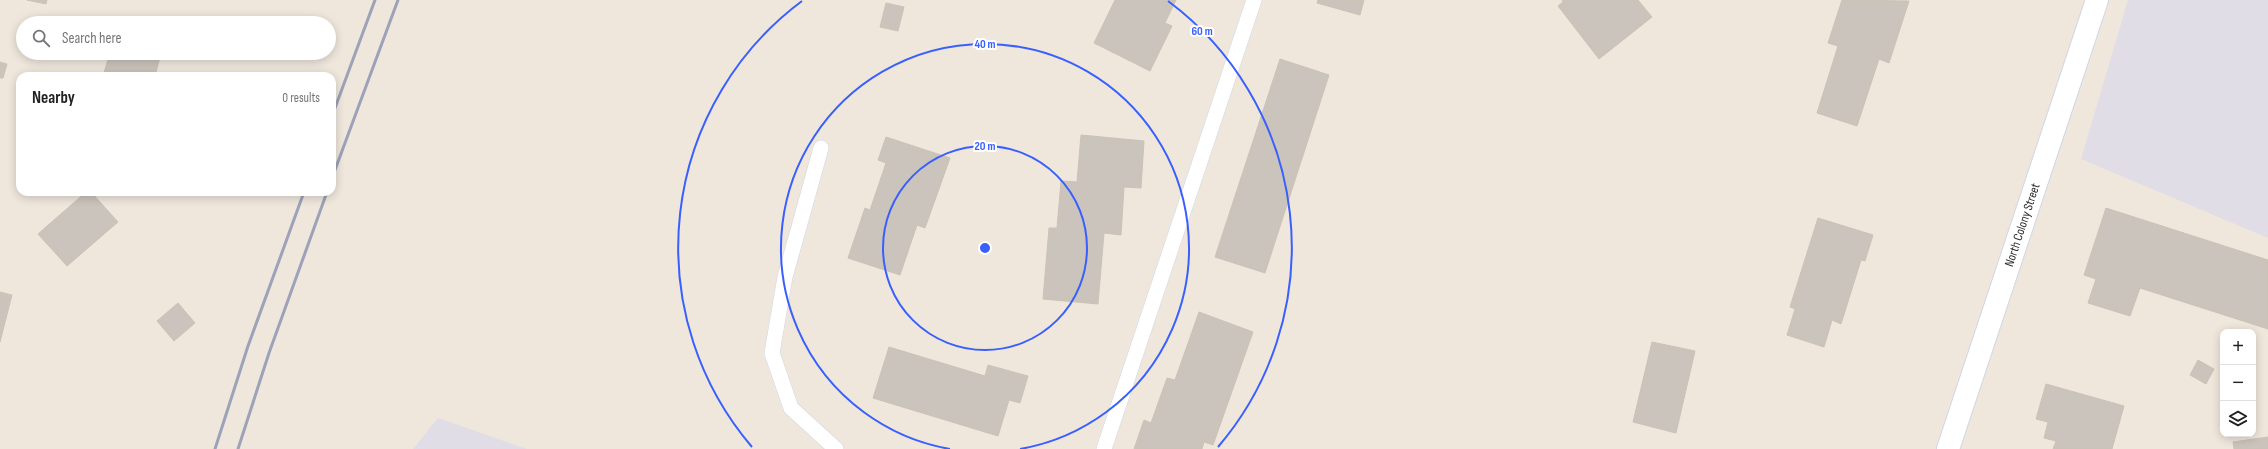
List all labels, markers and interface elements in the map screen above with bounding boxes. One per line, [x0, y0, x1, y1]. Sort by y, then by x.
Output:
search box [16, 16, 336, 60]
text: 60 m [1191, 24, 1213, 39]
icon: search [30, 27, 52, 49]
text: Search here [62, 29, 122, 48]
text: 40 m [974, 37, 996, 52]
text: Nearby [32, 88, 75, 108]
text: 0 results [282, 90, 320, 106]
text: 20 m [975, 139, 995, 154]
street label: North Colony Street [2001, 181, 2044, 269]
centre of rings [978, 241, 992, 255]
map controls [2220, 329, 2256, 437]
button: + [2220, 329, 2256, 365]
button: − [2220, 365, 2256, 401]
button: layers [2220, 401, 2256, 437]

